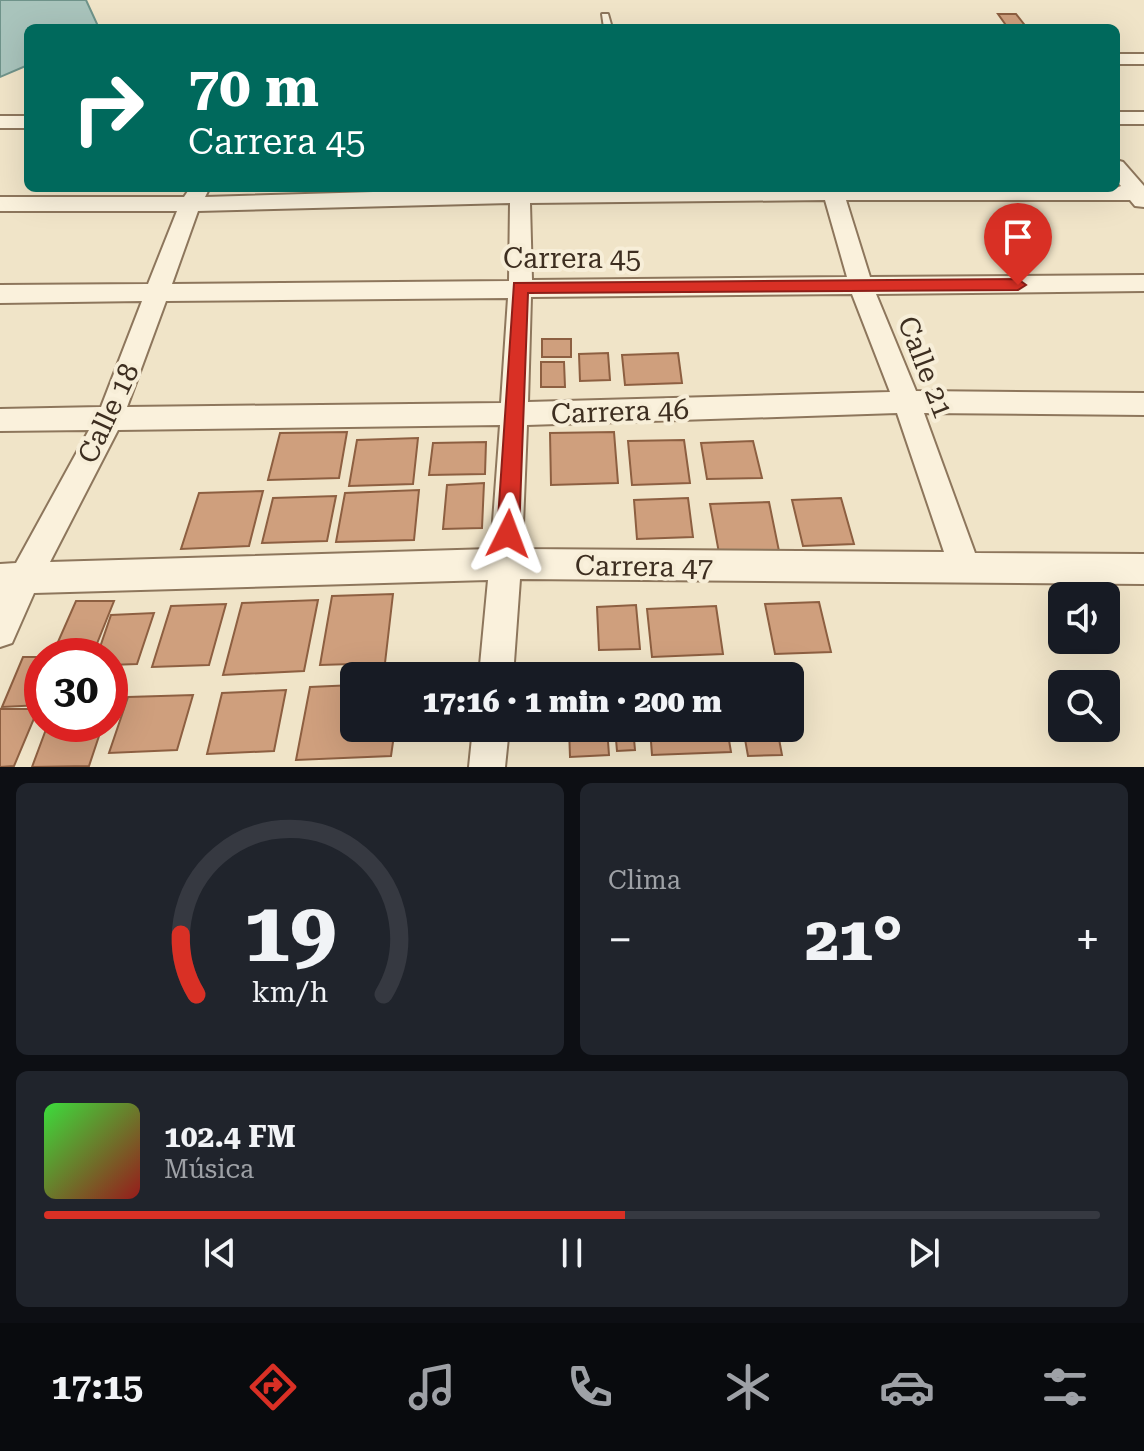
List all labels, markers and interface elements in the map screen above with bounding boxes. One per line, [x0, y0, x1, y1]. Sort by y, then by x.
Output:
text: 70 m [188, 54, 319, 120]
icon: right [56, 56, 160, 160]
text: Carrera 45 [188, 121, 366, 163]
pin [984, 203, 1052, 285]
icon: arrive [996, 215, 1040, 259]
street label: Carrera 45 [503, 242, 641, 275]
street label: Calle 21 [891, 312, 960, 423]
street label: Calle 18 [71, 358, 146, 468]
street label: Carrera 46 [550, 393, 690, 430]
position arrow [466, 492, 550, 576]
street label: Carrera 47 [575, 549, 713, 584]
map controls [1048, 582, 1120, 742]
button: sound [1048, 582, 1120, 654]
speed limit sign: 30 [24, 638, 128, 742]
button: search [1048, 670, 1120, 742]
text: 17:16 · 1 min · 200 m [422, 684, 722, 719]
text: Clima [608, 865, 681, 895]
text: 19 [243, 884, 337, 981]
text: 21° [805, 904, 903, 975]
text: − [608, 914, 633, 966]
text: + [1075, 914, 1100, 966]
text: km/h [252, 975, 328, 1009]
text: 102.4 FM [164, 1119, 296, 1154]
text: Música [164, 1154, 254, 1184]
icon: previous [198, 1231, 242, 1275]
icon: pause [550, 1231, 594, 1275]
icon: next [902, 1231, 946, 1275]
icon: directions [245, 1359, 301, 1415]
icon: music [404, 1359, 460, 1415]
icon: phone [562, 1359, 618, 1415]
icon: climate [720, 1359, 776, 1415]
icon: car [879, 1359, 935, 1415]
icon: filters [1037, 1359, 1093, 1415]
text: 17:15 [51, 1366, 143, 1408]

